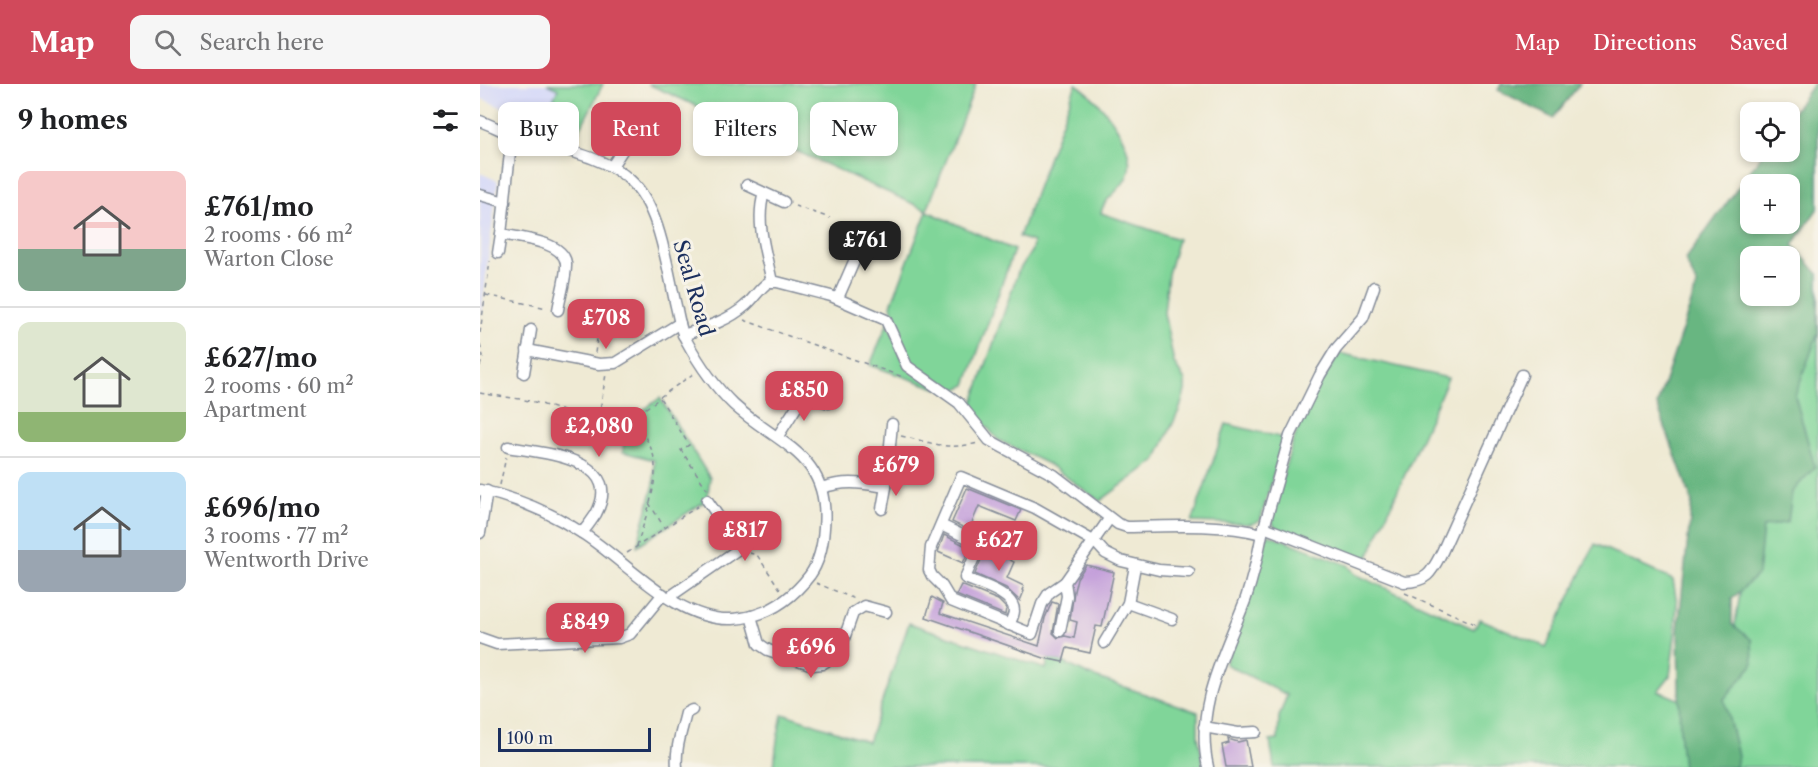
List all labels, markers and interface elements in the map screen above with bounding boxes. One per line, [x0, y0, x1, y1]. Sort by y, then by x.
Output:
search box [130, 15, 550, 69]
text: Map [30, 25, 94, 59]
icon: search [151, 26, 184, 59]
text: Search here [199, 29, 324, 56]
text: Map [1515, 30, 1560, 55]
text: Directions [1593, 30, 1697, 55]
text: Saved [1730, 30, 1788, 55]
chip: Buy [498, 102, 579, 156]
chip: Rent [591, 102, 681, 156]
chip: Filters [693, 102, 798, 156]
chip: New [810, 102, 898, 156]
map controls [1740, 102, 1800, 306]
button: locate [1740, 102, 1800, 162]
text: 9 homes [18, 104, 128, 136]
icon: filters [429, 104, 462, 137]
button: + [1740, 174, 1800, 234]
text: £761/mo [204, 191, 314, 223]
icon: home [66, 195, 138, 267]
pin: £761 [829, 221, 901, 272]
text: 2 rooms · 66 m² [204, 223, 353, 247]
text: £761 [843, 228, 887, 252]
street label: Seal Road [668, 237, 720, 339]
button: − [1740, 246, 1800, 306]
text: Warton Close [204, 247, 334, 271]
pin: £708 [570, 299, 642, 350]
text: £708 [582, 306, 630, 330]
text: £627/mo [204, 342, 317, 374]
icon: home [66, 346, 138, 418]
pin: £850 [768, 371, 840, 422]
text: 2 rooms · 60 m² [204, 374, 354, 398]
text: £850 [779, 378, 829, 402]
text: Apartment [204, 398, 307, 422]
pin: £2,080 [550, 407, 648, 458]
text: £2,080 [565, 414, 633, 438]
pin: £679 [860, 446, 932, 497]
text: £679 [872, 453, 920, 477]
text: £696/mo [204, 492, 320, 524]
icon: home [66, 496, 138, 568]
pin: £817 [709, 511, 781, 562]
text: £817 [722, 518, 768, 542]
pin: £627 [963, 521, 1035, 572]
text: 3 rooms · 77 m² [204, 524, 348, 548]
text: £627 [975, 528, 1023, 552]
text: Wentworth Drive [204, 548, 369, 572]
pin: £849 [549, 603, 621, 654]
text: £849 [560, 610, 610, 634]
pin: £696 [775, 628, 847, 679]
text: £696 [786, 635, 836, 659]
scale bar [498, 725, 651, 752]
text: 100 m [507, 728, 553, 748]

